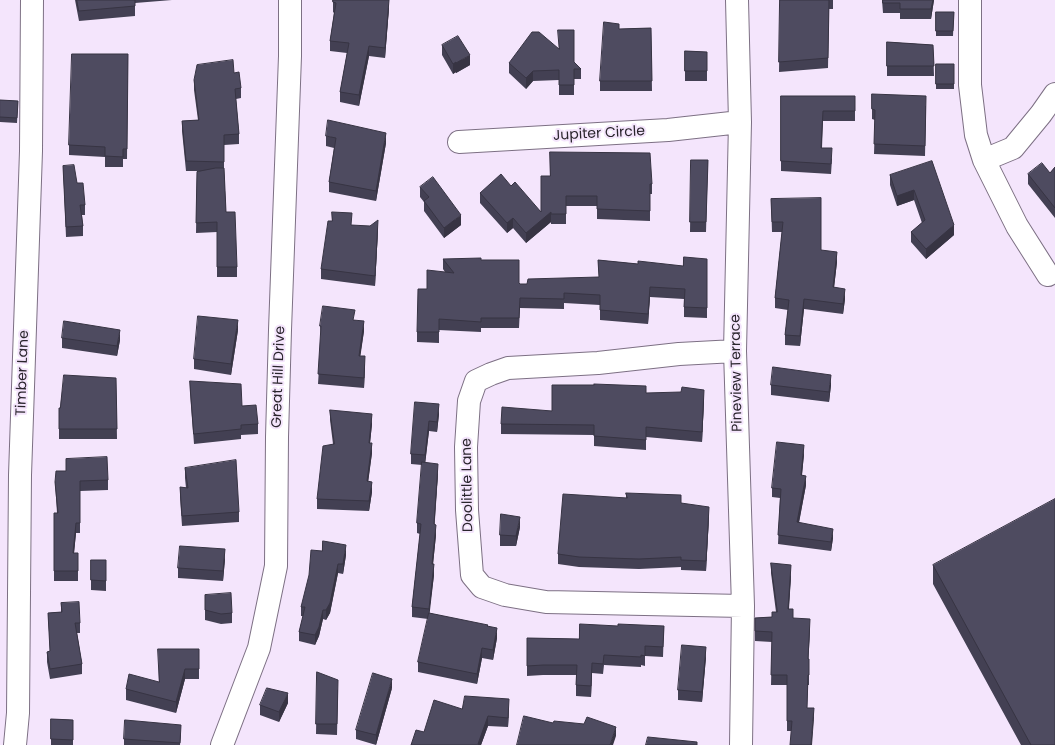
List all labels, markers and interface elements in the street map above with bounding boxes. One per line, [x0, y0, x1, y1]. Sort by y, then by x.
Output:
street label: Jupiter Circle [553, 123, 645, 145]
street label: Pineview Terrace [728, 314, 746, 432]
street label: Great Hill Drive [269, 326, 289, 428]
street label: Timber Lane [13, 330, 33, 416]
street label: Doolittle Lane [459, 438, 477, 532]

